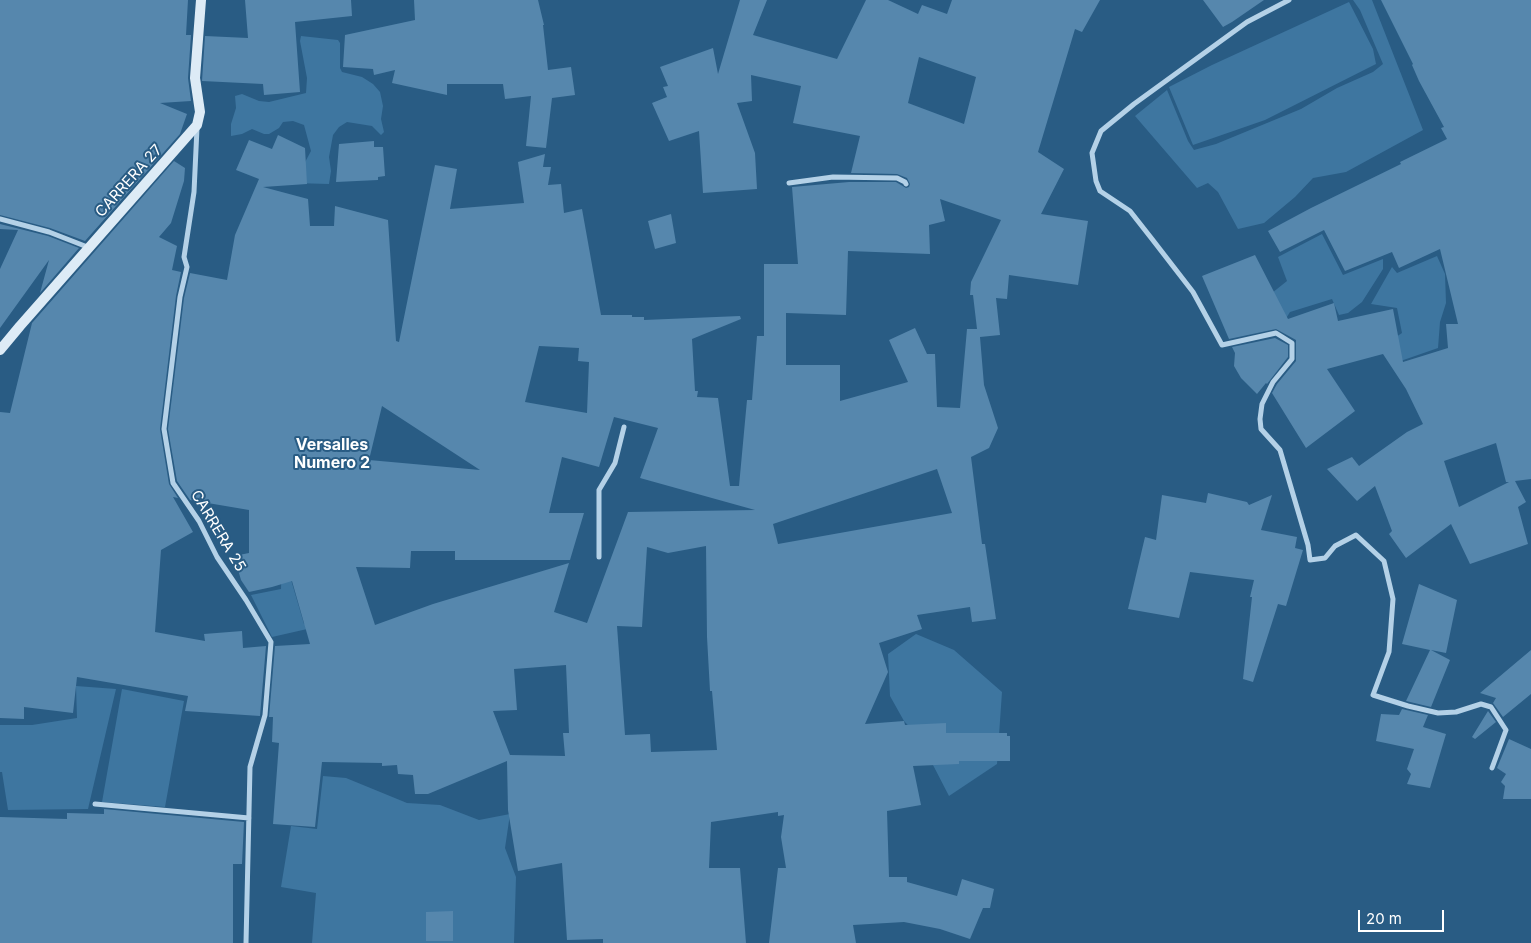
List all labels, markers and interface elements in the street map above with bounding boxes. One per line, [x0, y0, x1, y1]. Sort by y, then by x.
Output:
street label: CARRERA 27 [92, 141, 166, 221]
district label: Versalles Numero 2 [294, 435, 370, 473]
street label: CARRERA 25 [187, 487, 249, 575]
scale bar [1361, 900, 1447, 932]
text: 20 m [1366, 909, 1402, 928]

